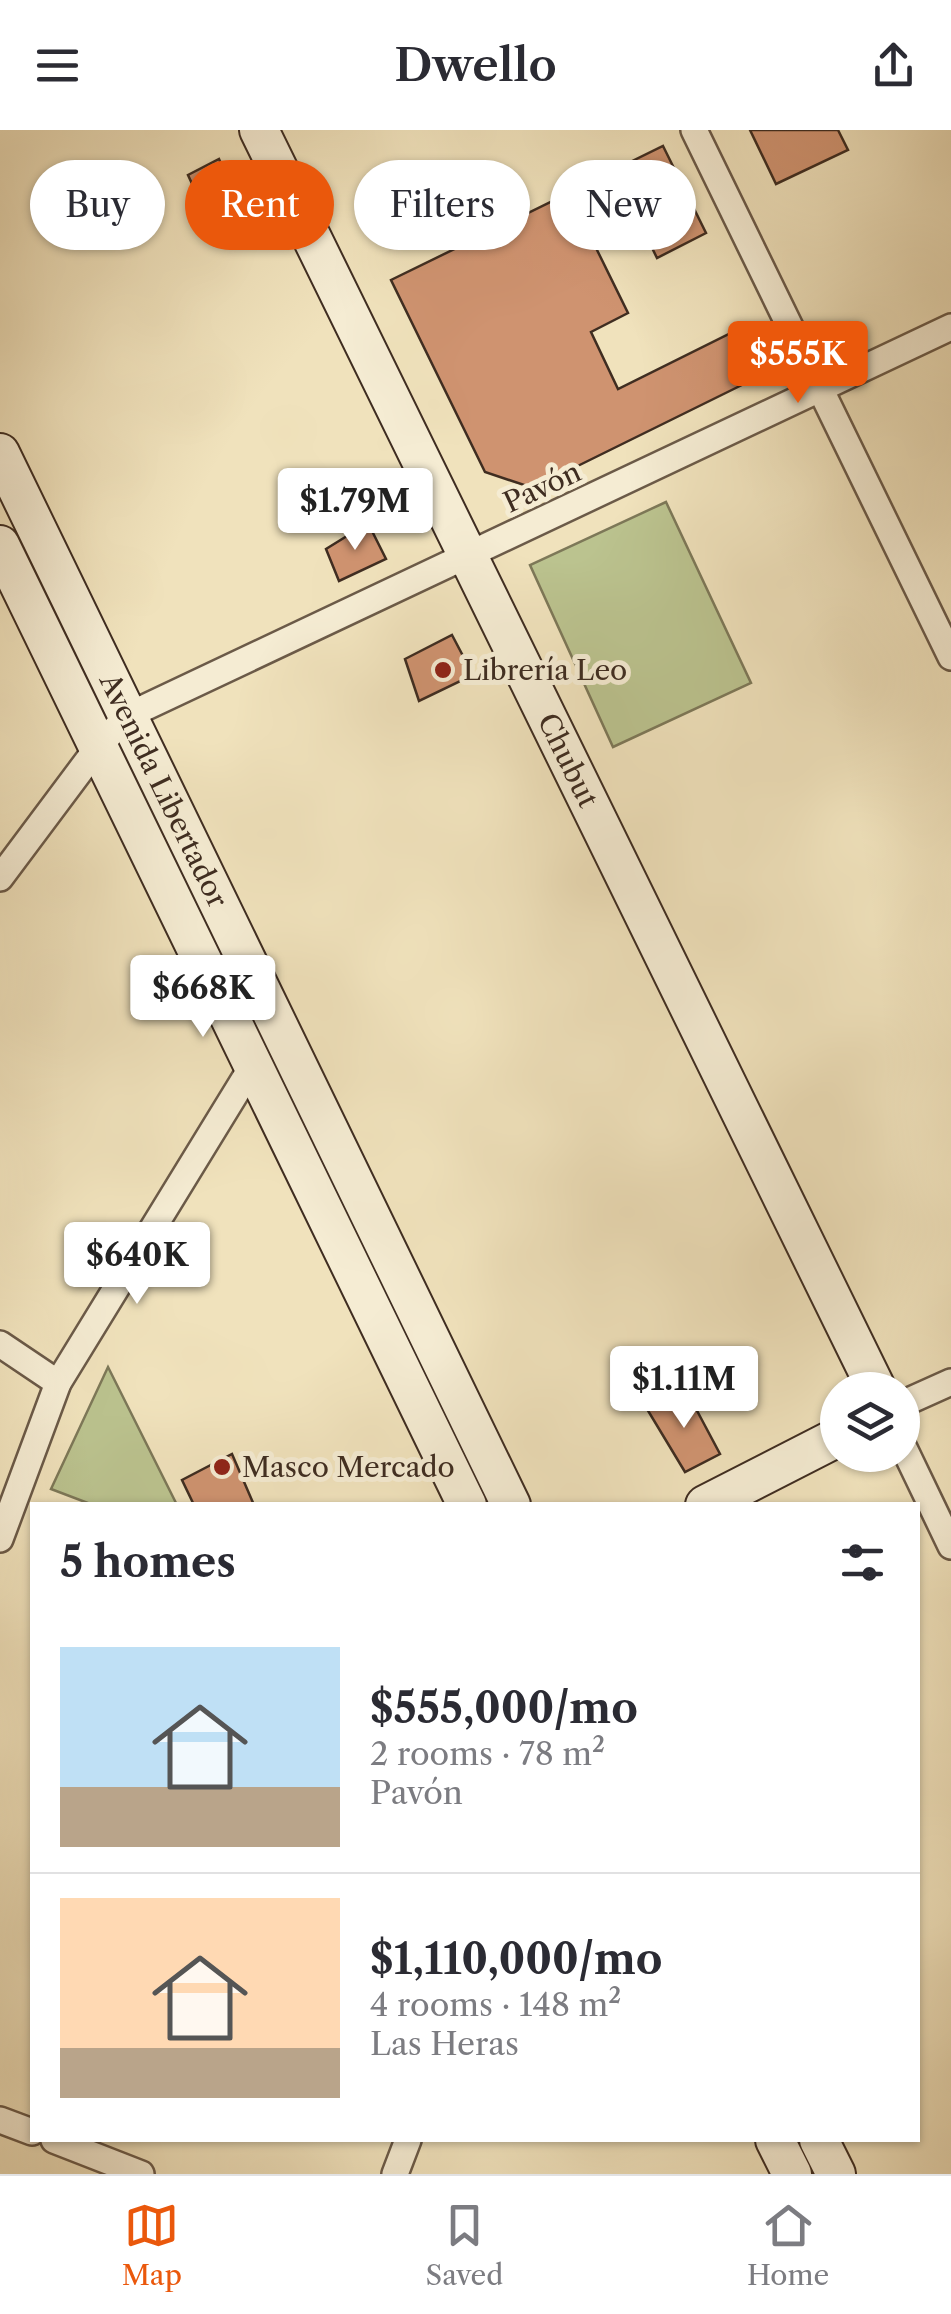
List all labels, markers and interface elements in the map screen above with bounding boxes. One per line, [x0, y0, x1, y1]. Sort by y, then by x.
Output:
text: Dwello [394, 37, 557, 93]
icon: menu [30, 38, 85, 93]
icon: share [866, 38, 921, 93]
chip: Buy [30, 160, 165, 250]
chip: Rent [185, 160, 334, 250]
chip: Filters [354, 160, 530, 250]
chip: New [550, 160, 696, 250]
pin: $555K [728, 321, 868, 406]
text: $555K [750, 334, 846, 373]
street label: Pavón [498, 454, 586, 520]
pin: $1.79M [274, 468, 436, 553]
text: $1.79M [300, 481, 410, 520]
place label: Librería Leo [463, 653, 627, 687]
marker: Librería Leo [432, 659, 454, 681]
street label: Avenida Libertador [92, 667, 235, 913]
street label: Chubut [531, 708, 606, 813]
pin: $668K [133, 955, 273, 1040]
text: $668K [152, 968, 254, 1007]
pin: $640K [67, 1222, 207, 1307]
text: $640K [86, 1235, 188, 1274]
pin: $1.11M [603, 1346, 765, 1431]
text: $1.11M [632, 1359, 736, 1398]
map controls [820, 1372, 920, 1472]
button: layers [820, 1372, 920, 1472]
place label: Masco Mercado [242, 1450, 455, 1484]
marker: Masco Mercado [211, 1456, 233, 1478]
icon: filters [835, 1535, 890, 1590]
text: 5 homes [60, 1536, 236, 1588]
text: $555,000/mo [370, 1682, 638, 1734]
icon: home [140, 1687, 260, 1807]
text: 2 rooms · 78 m² [370, 1734, 605, 1773]
text: Pavón [370, 1773, 463, 1812]
text: $1,110,000/mo [370, 1933, 662, 1985]
icon: home [140, 1938, 260, 2058]
text: 4 rooms · 148 m² [370, 1985, 621, 2024]
text: Las Heras [370, 2024, 519, 2063]
tab: Map [122, 2198, 182, 2292]
tab: Saved [426, 2198, 503, 2292]
tab: Home [747, 2198, 829, 2292]

